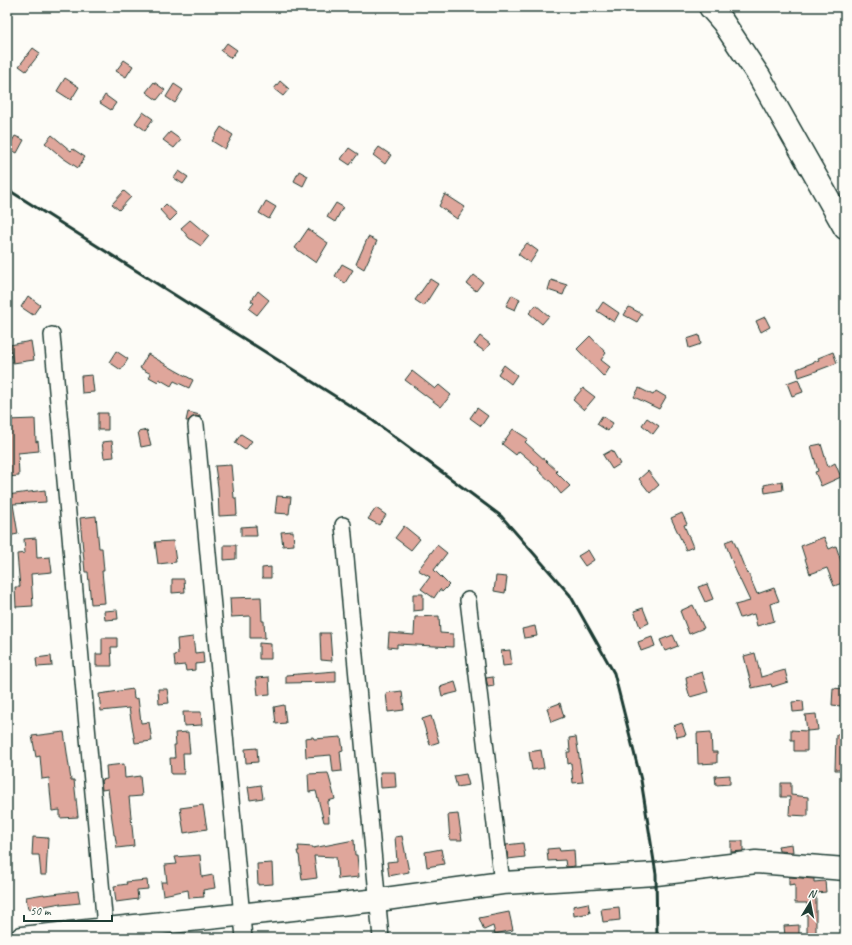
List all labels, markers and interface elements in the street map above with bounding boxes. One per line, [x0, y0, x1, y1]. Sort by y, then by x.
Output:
north arrow [790, 883, 830, 923]
text: N [807, 886, 818, 901]
scale bar [24, 897, 112, 923]
text: 50 m [30, 903, 52, 919]

